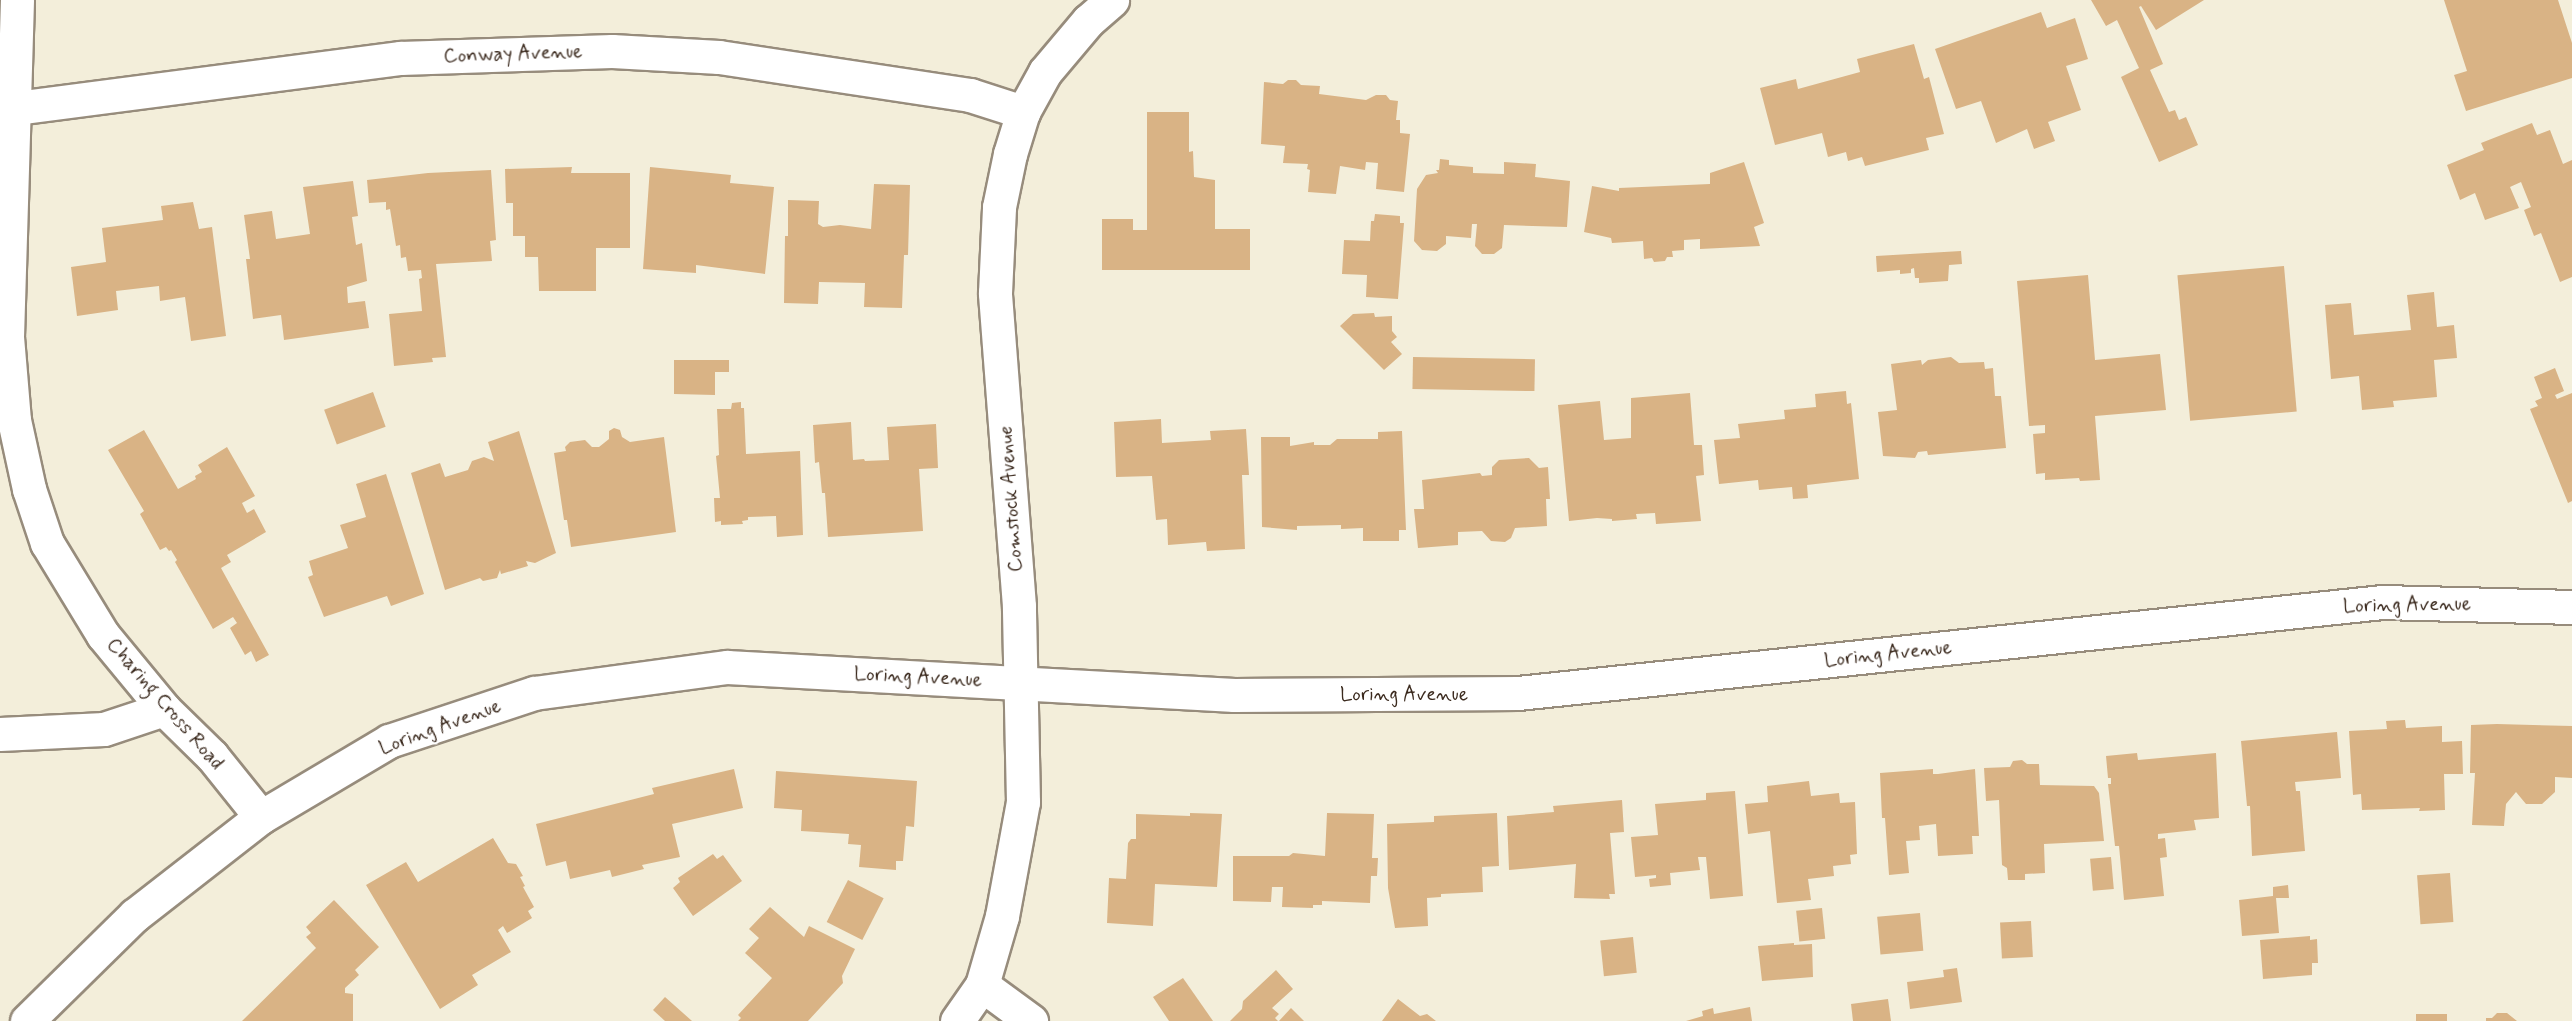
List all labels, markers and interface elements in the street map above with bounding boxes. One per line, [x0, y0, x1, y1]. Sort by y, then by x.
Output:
street label: Conway Avenue [444, 40, 582, 68]
street label: Comstock Avenue [994, 423, 1028, 575]
street label: Loring Avenue [2344, 592, 2470, 618]
street label: Charing Cross Road [101, 633, 229, 775]
street label: Loring Avenue [1824, 635, 1952, 673]
street label: Loring Avenue [854, 662, 982, 692]
street label: Loring Avenue [1341, 682, 1467, 706]
street label: Loring Avenue [377, 694, 503, 760]

